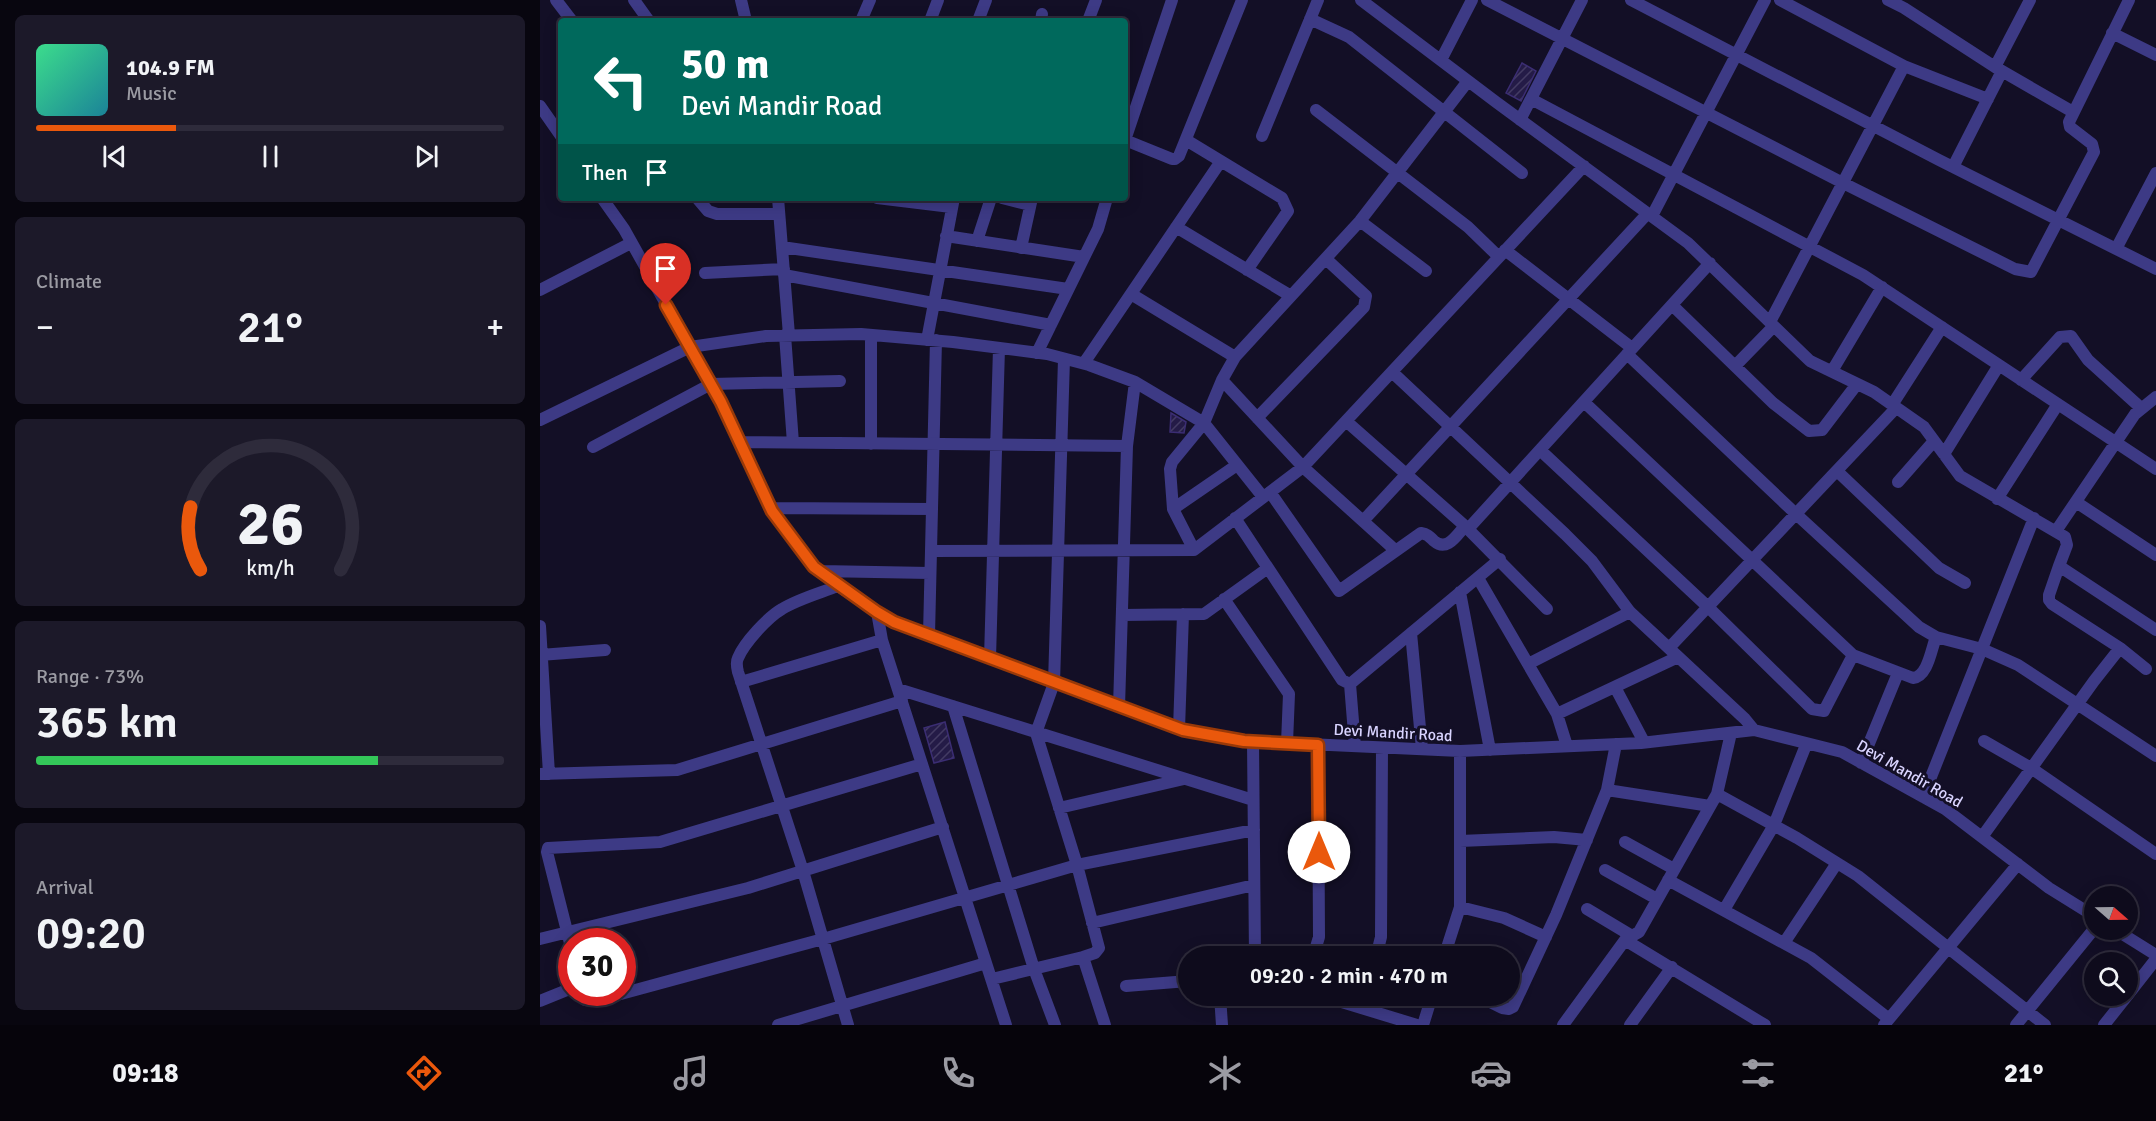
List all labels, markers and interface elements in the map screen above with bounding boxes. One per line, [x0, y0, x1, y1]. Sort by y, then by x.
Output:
text: 50 m [681, 39, 770, 90]
icon: left [582, 42, 660, 120]
text: 104.9 FM [126, 54, 215, 81]
text: Music [126, 81, 177, 106]
text: Devi Mandir Road [681, 90, 882, 123]
icon: previous [98, 140, 131, 173]
icon: pause [254, 140, 287, 173]
icon: next [410, 140, 443, 173]
icon: arrive [640, 156, 673, 189]
text: Then [582, 159, 628, 186]
pin [640, 243, 691, 305]
icon: arrive [649, 252, 682, 285]
text: Climate [36, 269, 102, 294]
text: 21° [237, 300, 303, 355]
text: − [36, 307, 54, 348]
text: + [486, 307, 504, 348]
text: 26 [236, 485, 304, 562]
text: km/h [246, 555, 294, 581]
text: Range · 73% [36, 664, 144, 689]
text: 365 km [36, 695, 178, 750]
street label: Devi Mandir Road [1333, 720, 1453, 746]
street label: Devi Mandir Road [1853, 735, 1966, 812]
position arrow [1287, 820, 1351, 884]
text: Arrival [36, 875, 94, 900]
north arrow [2084, 886, 2138, 940]
map controls [2084, 886, 2138, 1006]
text: 09:20 [36, 906, 146, 961]
speed limit sign: 30 [558, 928, 636, 1006]
button: search [2084, 952, 2138, 1006]
text: 09:20 · 2 min · 470 m [1250, 962, 1448, 989]
icon: directions [403, 1052, 445, 1094]
icon: music [670, 1052, 712, 1094]
icon: phone [937, 1052, 979, 1094]
icon: climate [1204, 1052, 1246, 1094]
icon: car [1470, 1052, 1512, 1094]
icon: filters [1737, 1052, 1779, 1094]
text: 09:18 [112, 1057, 179, 1090]
text: 21° [2004, 1057, 2044, 1090]

